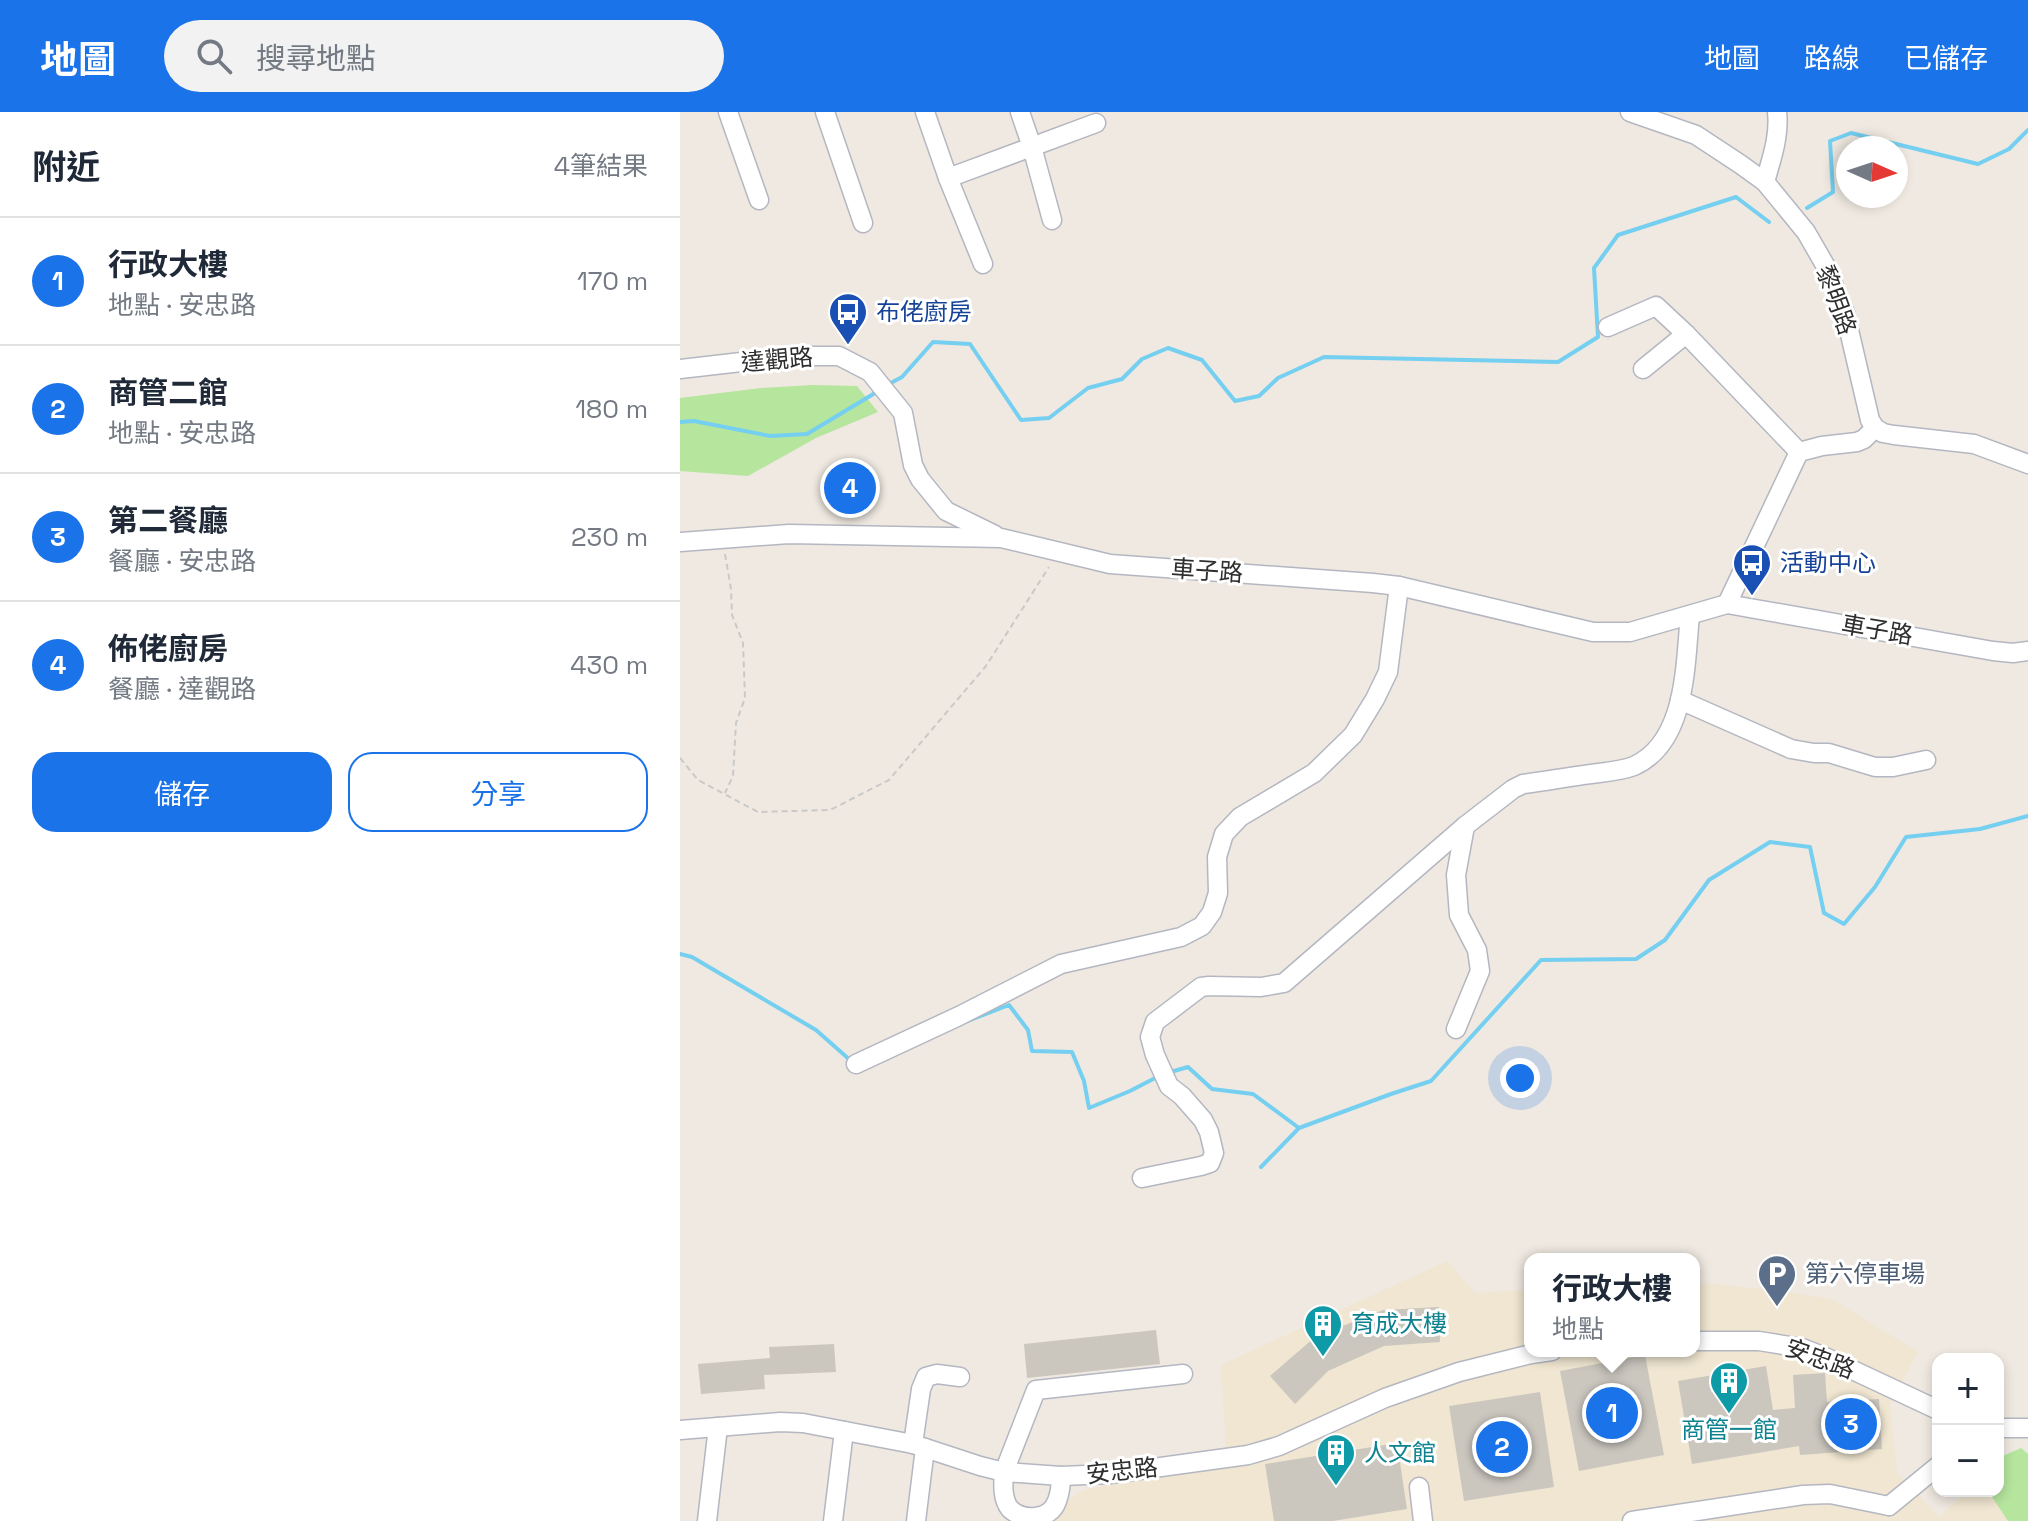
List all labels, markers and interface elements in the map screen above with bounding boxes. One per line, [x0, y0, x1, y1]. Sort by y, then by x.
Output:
search box [164, 20, 724, 92]
icon: search [192, 34, 236, 78]
text: 地圖 [40, 36, 116, 84]
text: 搜尋地點 [256, 39, 376, 78]
text: 地圖 [1704, 40, 1760, 76]
text: 路線 [1804, 40, 1860, 76]
text: 已儲存 [1904, 40, 1988, 76]
north arrow [1836, 136, 1908, 208]
text: 附近 [32, 146, 100, 189]
text: 4筆結果 [554, 149, 648, 183]
text: 行政大樓 [108, 245, 228, 284]
street label: 黎明路 [1810, 261, 1863, 339]
text: 1 [52, 264, 64, 298]
text: 170 m [577, 264, 648, 298]
text: 地點 · 安忠路 [108, 288, 256, 322]
bus stop icon: 布佬廚房 [827, 291, 869, 346]
place label: 布佬廚房 [876, 296, 972, 327]
street label: 達觀路 [740, 341, 814, 378]
text: 商管二館 [108, 373, 228, 412]
text: 2 [50, 392, 66, 426]
text: 180 m [575, 392, 648, 426]
text: 地點 · 安忠路 [108, 416, 256, 450]
pin: 4 [824, 458, 876, 518]
text: 第二餐廳 [108, 501, 228, 540]
text: 3 [50, 520, 66, 554]
text: 230 m [571, 520, 648, 554]
bus stop icon: 活動中心 [1731, 542, 1773, 597]
text: 餐廳 · 安忠路 [108, 544, 256, 578]
place label: 活動中心 [1780, 547, 1876, 578]
street label: 車子路 [1170, 553, 1244, 588]
street label: 車子路 [1839, 608, 1915, 651]
text: 佈佬廚房 [108, 629, 228, 668]
text: 4 [50, 648, 66, 682]
text: 430 m [570, 648, 648, 682]
text: 餐廳 · 達觀路 [108, 672, 256, 706]
button: 儲存 [32, 752, 332, 832]
button: 分享 [348, 752, 648, 832]
your location [1500, 1058, 1540, 1098]
popup [1524, 1253, 1700, 1357]
parking icon: 第六停車場 [1756, 1253, 1798, 1308]
place label: 第六停車場 [1805, 1258, 1925, 1289]
text: 行政大樓 [1552, 1269, 1672, 1308]
building icon: 育成大樓 [1302, 1303, 1344, 1358]
place label: 育成大樓 [1351, 1308, 1447, 1339]
text: 地點 [1552, 1312, 1604, 1346]
street label: 安忠路 [1781, 1332, 1859, 1385]
map controls [1932, 1353, 2004, 1497]
button: + [1932, 1353, 2004, 1425]
building icon: 商管一館 [1708, 1360, 1750, 1415]
pin: 1 [1586, 1383, 1638, 1443]
pin: 3 [1825, 1394, 1877, 1454]
place label: 商管一館 [1681, 1414, 1777, 1445]
pin: 2 [1476, 1417, 1528, 1477]
button: − [1932, 1425, 2004, 1497]
building icon: 人文館 [1315, 1432, 1357, 1487]
place label: 人文館 [1364, 1437, 1436, 1468]
street label: 安忠路 [1085, 1451, 1159, 1490]

